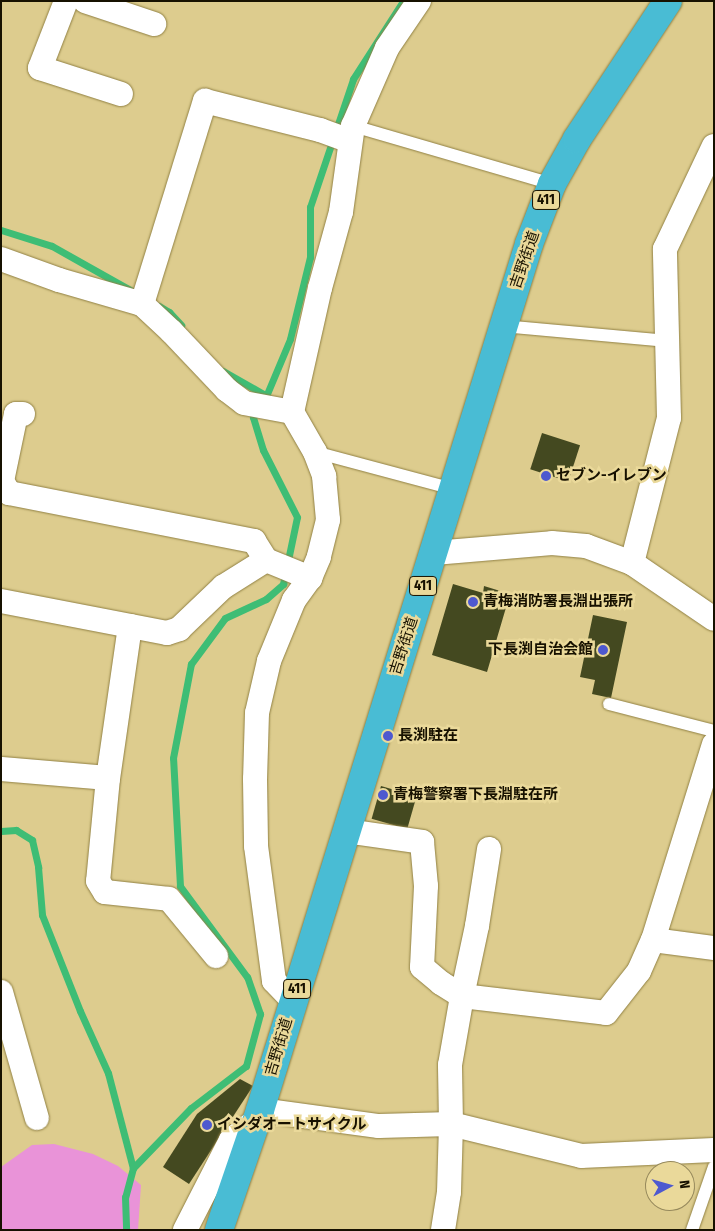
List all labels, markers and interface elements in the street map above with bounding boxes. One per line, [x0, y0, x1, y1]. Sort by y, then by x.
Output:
road number: 411 [531, 188, 561, 212]
street label: 吉野街道 [507, 229, 543, 291]
place label: セブン-イレブン [556, 467, 667, 485]
marker: セブン-イレブン [540, 470, 552, 482]
road number: 411 [408, 574, 438, 598]
place label: 青梅消防署長淵出張所 [483, 593, 633, 611]
marker: 青梅消防署長淵出張所 [467, 596, 479, 608]
street label: 吉野街道 [386, 615, 422, 677]
place label: 下長渕自治会館 [488, 641, 593, 659]
marker: 下長渕自治会館 [597, 644, 609, 656]
place label: 長渕駐在 [398, 727, 458, 745]
marker: 長渕駐在 [382, 730, 394, 742]
place label: 青梅警察署下長淵駐在所 [393, 786, 558, 804]
marker: 青梅警察署下長淵駐在所 [377, 789, 389, 801]
road number: 411 [282, 978, 312, 1001]
street label: 吉野街道 [262, 1016, 296, 1078]
place label: イシダオートサイクル [217, 1116, 367, 1134]
marker: イシダオートサイクル [201, 1119, 213, 1131]
north arrow [645, 1161, 695, 1211]
text: N [676, 1179, 693, 1190]

